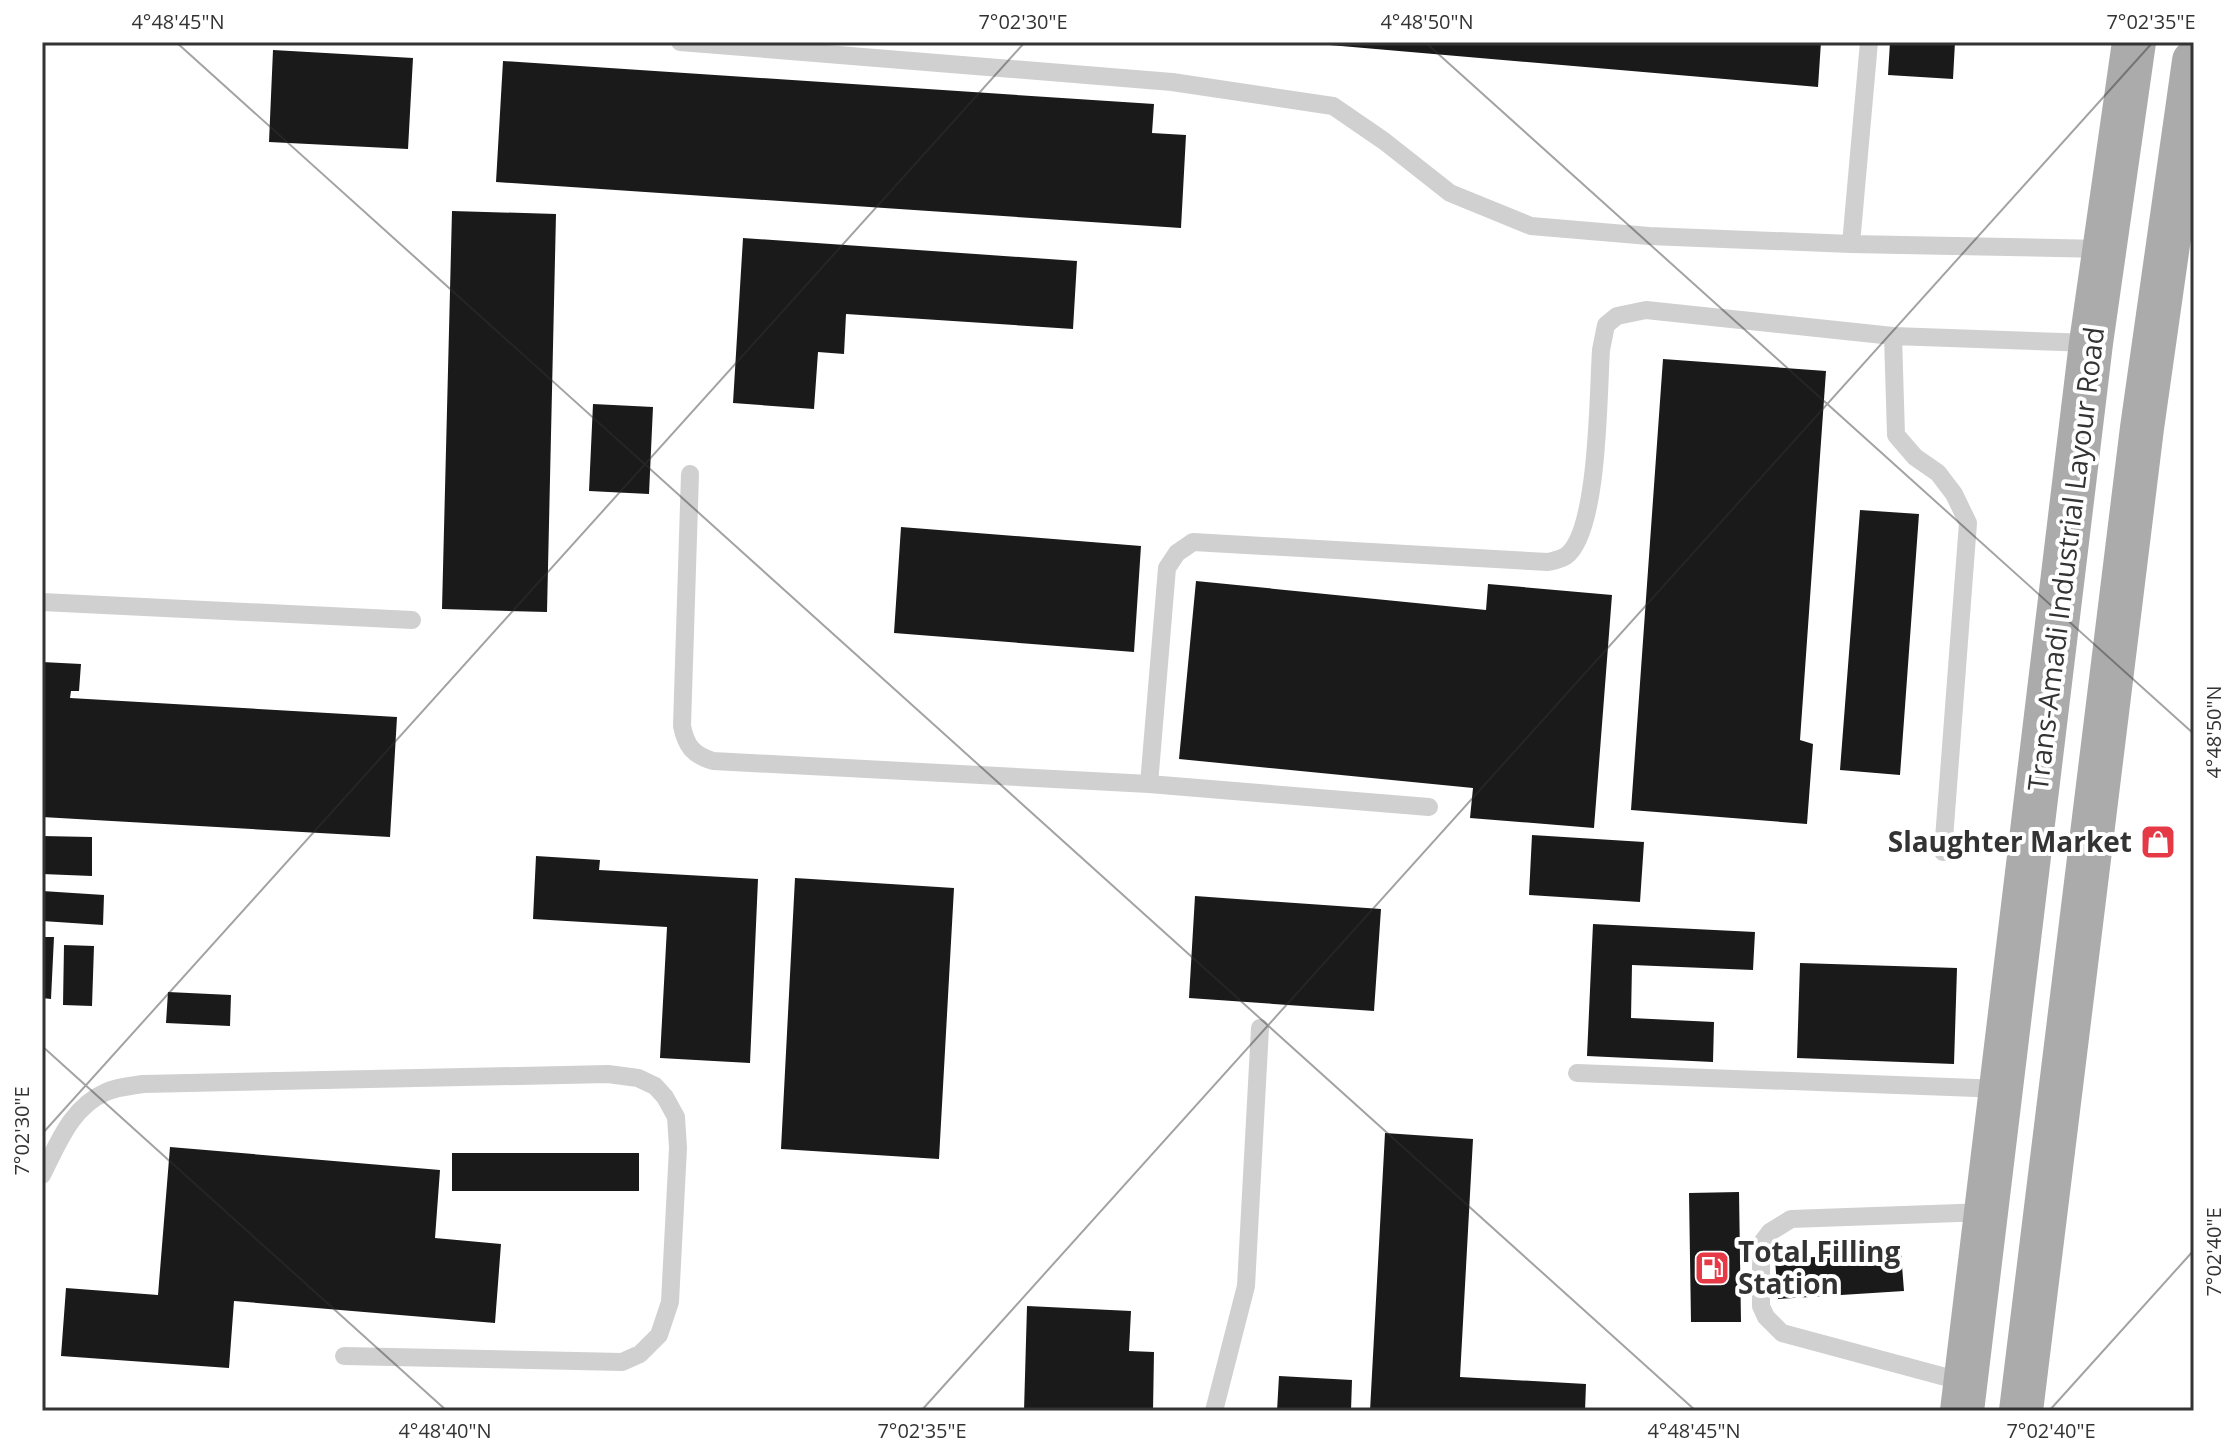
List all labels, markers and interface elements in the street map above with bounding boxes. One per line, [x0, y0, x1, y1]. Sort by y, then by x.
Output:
text: 4°48'45"N [131, 8, 225, 35]
text: 7°02'30"E [978, 8, 1068, 35]
text: 4°48'50"N [1380, 8, 1474, 35]
text: 7°02'35"E [2106, 8, 2196, 35]
street label: Trans-Amadi Industrial Layour Road [2018, 325, 2112, 793]
text: 4°48'50"N [2200, 685, 2227, 779]
place label: Slaughter Market [1888, 822, 2132, 860]
shop icon: Slaughter Market [2139, 823, 2177, 861]
text: 7°02'30"E [8, 1086, 35, 1176]
text: 7°02'40"E [2200, 1207, 2227, 1297]
place label: Total Filling Station [1738, 1232, 1900, 1302]
fuel station icon: Total Filling Station [1693, 1249, 1731, 1287]
text: 4°48'40"N [398, 1417, 492, 1444]
text: 7°02'35"E [877, 1417, 967, 1444]
text: 4°48'45"N [1647, 1417, 1741, 1444]
text: 7°02'40"E [2006, 1417, 2096, 1444]

